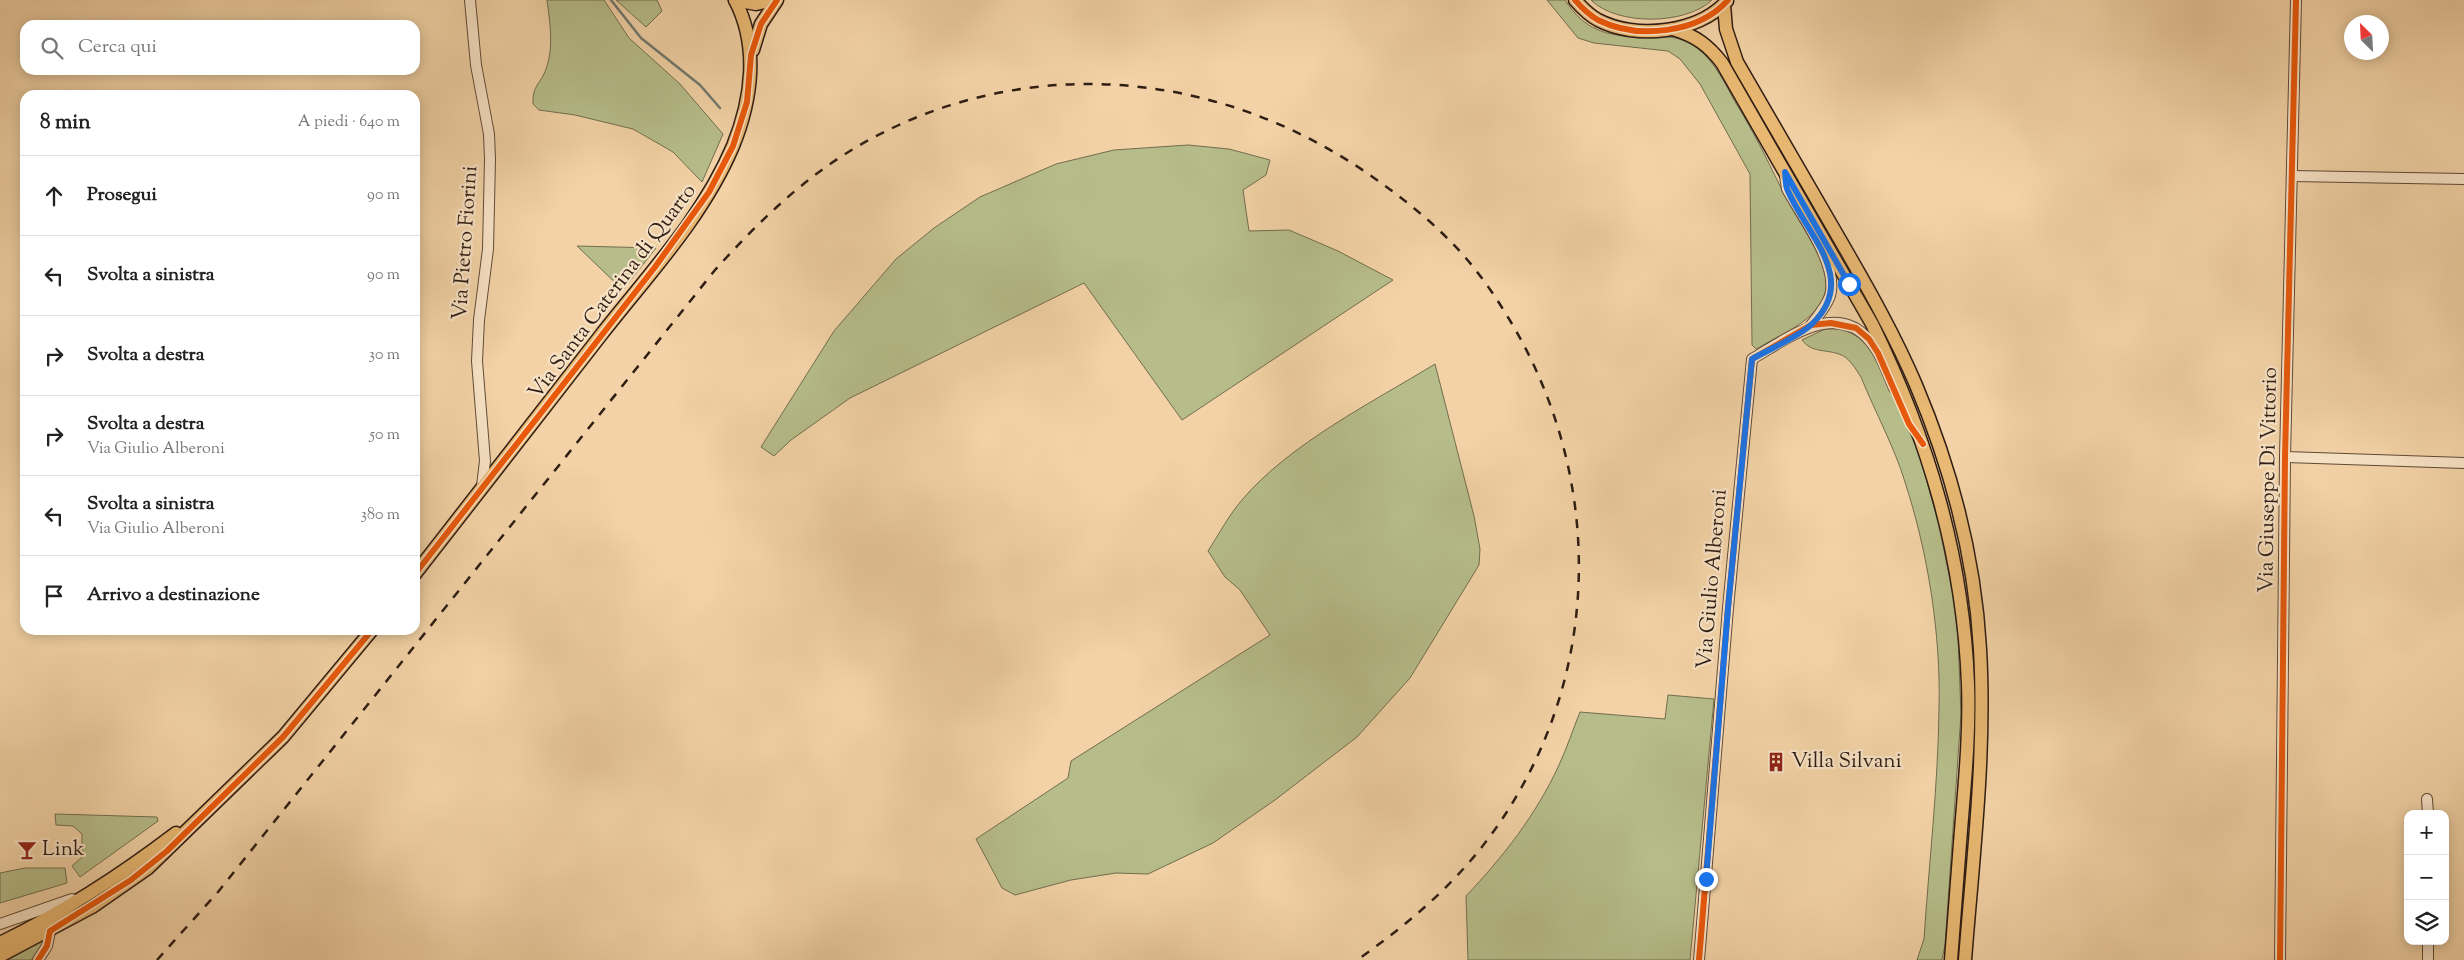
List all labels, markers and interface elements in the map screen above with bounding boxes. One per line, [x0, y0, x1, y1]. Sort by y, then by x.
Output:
north arrow [2344, 15, 2389, 60]
search box [20, 20, 420, 75]
icon: search [38, 34, 66, 62]
text: Cerca qui [78, 34, 157, 61]
text: 8 min [40, 108, 91, 138]
text: A piedi · 640 m [298, 111, 400, 134]
street label: Via Pietro Fiorini [446, 165, 486, 321]
street label: Via Santa Caterina di Quarto [522, 178, 704, 406]
icon: ahead [40, 182, 68, 210]
text: Prosegui [87, 182, 157, 209]
text: 90 m [367, 184, 400, 207]
icon: left [40, 262, 68, 290]
text: Svolta a sinistra [87, 262, 215, 289]
text: 90 m [367, 264, 400, 287]
route start [1838, 273, 1861, 296]
icon: right [40, 342, 68, 370]
text: Svolta a destra [87, 342, 204, 369]
text: 30 m [369, 344, 400, 367]
street label: Via Giuseppe Di Vittorio [2252, 367, 2286, 593]
text: Svolta a destra [87, 411, 204, 438]
icon: right [40, 422, 68, 450]
text: 50 m [369, 424, 400, 447]
text: Via Giulio Alberoni [87, 438, 225, 461]
street label: Via Giulio Alberoni [1690, 488, 1736, 670]
text: Svolta a sinistra [87, 491, 215, 518]
icon: left [40, 502, 68, 530]
text: 380 m [360, 504, 400, 527]
text: Via Giulio Alberoni [87, 518, 225, 541]
icon: arrive [40, 582, 68, 610]
text: Arrivo a destinazione [87, 582, 260, 609]
place label: Villa Silvani [1791, 747, 1902, 777]
building icon: Villa Silvani [1765, 751, 1787, 773]
map controls [2404, 810, 2449, 945]
button: + [2404, 810, 2449, 855]
place label: Link [42, 835, 85, 865]
bar icon: Link [16, 839, 38, 861]
button: − [2404, 855, 2449, 900]
route end [1695, 868, 1718, 891]
button: layers [2404, 900, 2449, 945]

